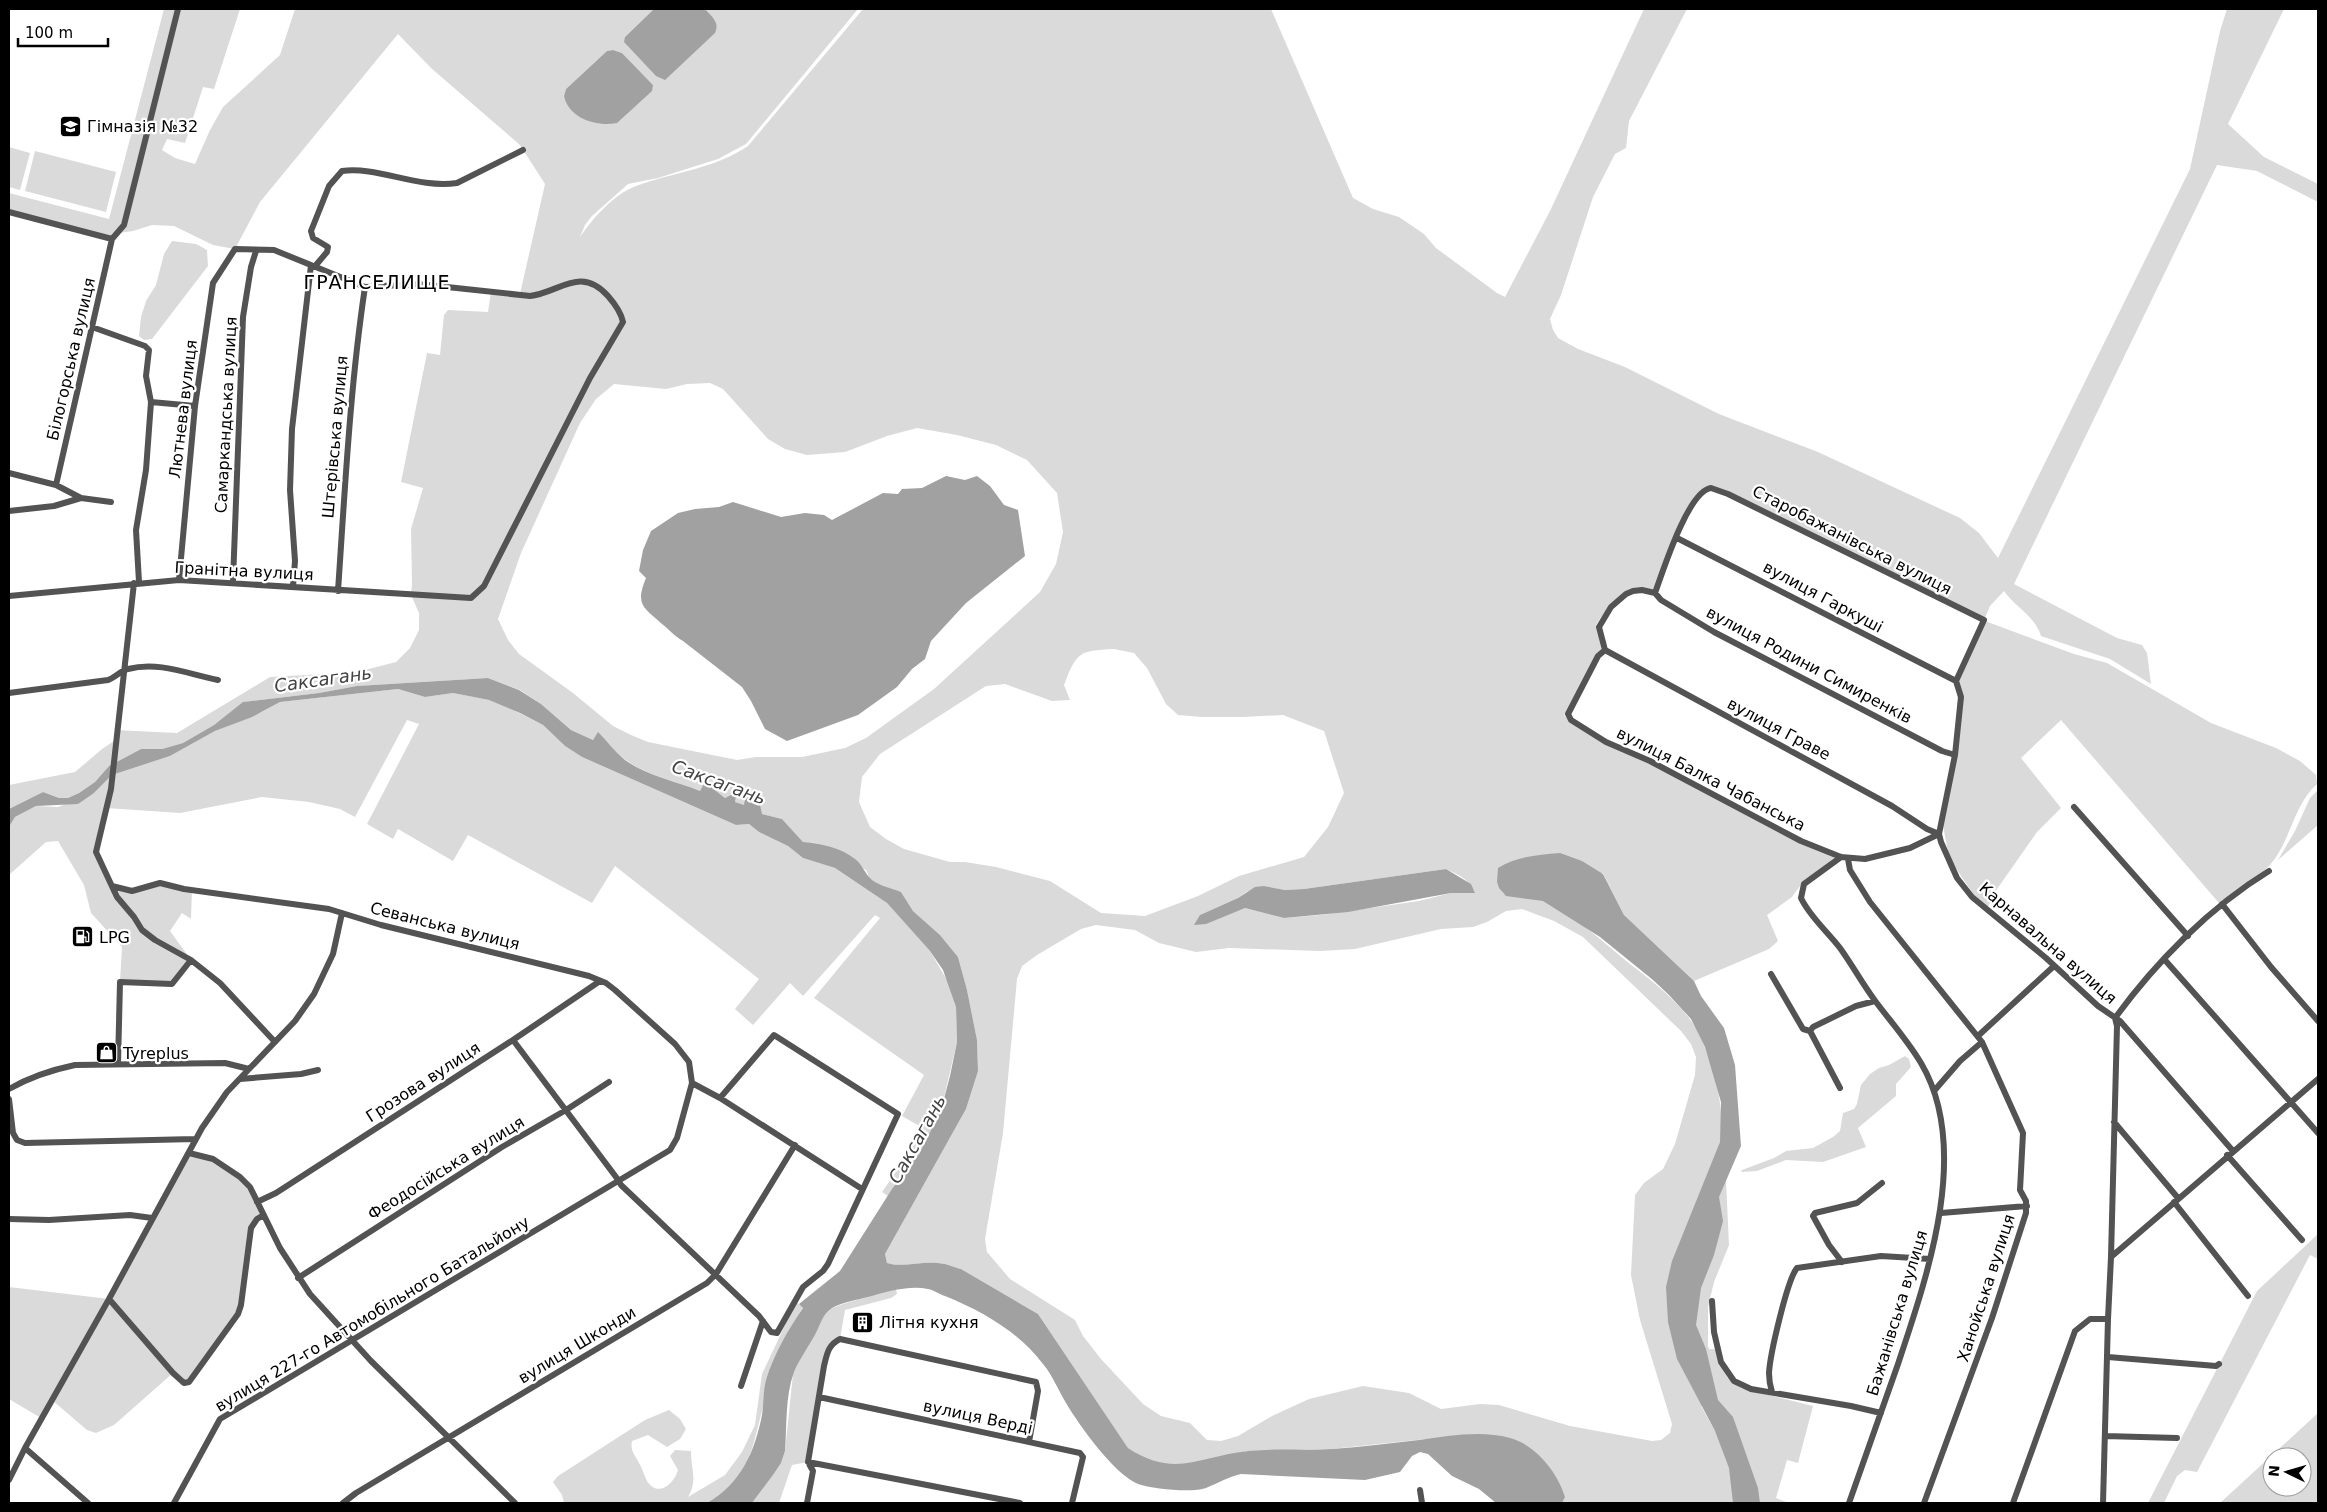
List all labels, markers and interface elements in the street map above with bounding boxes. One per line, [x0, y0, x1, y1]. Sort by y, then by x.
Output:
scale bar [18, 15, 108, 47]
text: 100 m [25, 24, 73, 42]
school or university icon: Гімназія №32 [59, 114, 83, 138]
place label: Гімназія №32 [87, 117, 198, 136]
district label: ГРАНСЕЛИЩЕ [304, 271, 450, 293]
street label: Білогорська вулиця [43, 276, 99, 442]
street label: Самаркандська вулиця [211, 316, 241, 514]
street label: Лютнева вулиця [165, 339, 201, 479]
street label: Штерівська вулиця [318, 355, 352, 519]
street label: Старобажанівська вулиця [1749, 481, 1955, 599]
street label: вулиця Гаркуші [1760, 557, 1886, 637]
street label: Гранітна вулиця [174, 558, 314, 584]
street label: вулиця Родини Симиренків [1703, 603, 1915, 727]
water label: Саксагань [273, 662, 373, 696]
street label: вулиця Граве [1724, 694, 1834, 764]
street label: вулиця Балка Чабанська [1613, 723, 1809, 835]
water label: Саксагань [669, 755, 769, 809]
street label: Карнавальна вулиця [1975, 878, 2121, 1008]
street label: Севанська вулиця [368, 898, 522, 954]
fuel station icon: LPG [71, 925, 95, 949]
place label: LPG [99, 928, 130, 947]
street label: Грозова вулиця [362, 1038, 484, 1126]
shop icon: Tyreplus [95, 1041, 119, 1065]
place label: Tyreplus [122, 1044, 189, 1063]
water label: Саксагань [884, 1091, 950, 1187]
street label: Феодосійська вулиця [364, 1112, 528, 1224]
street label: вулиця 227-го Автомобільного Батальйону [211, 1212, 533, 1416]
street label: Ханойська вулиця [1953, 1212, 2019, 1364]
street label: Бажанівська вулиця [1863, 1228, 1931, 1398]
street label: вулиця Шконди [515, 1302, 639, 1388]
building icon: Літня кухня [851, 1310, 875, 1334]
place label: Літня кухня [879, 1313, 979, 1332]
street label: вулиця Верді [921, 1396, 1035, 1438]
north arrow [2262, 1447, 2312, 1497]
text: N [2266, 1464, 2283, 1477]

